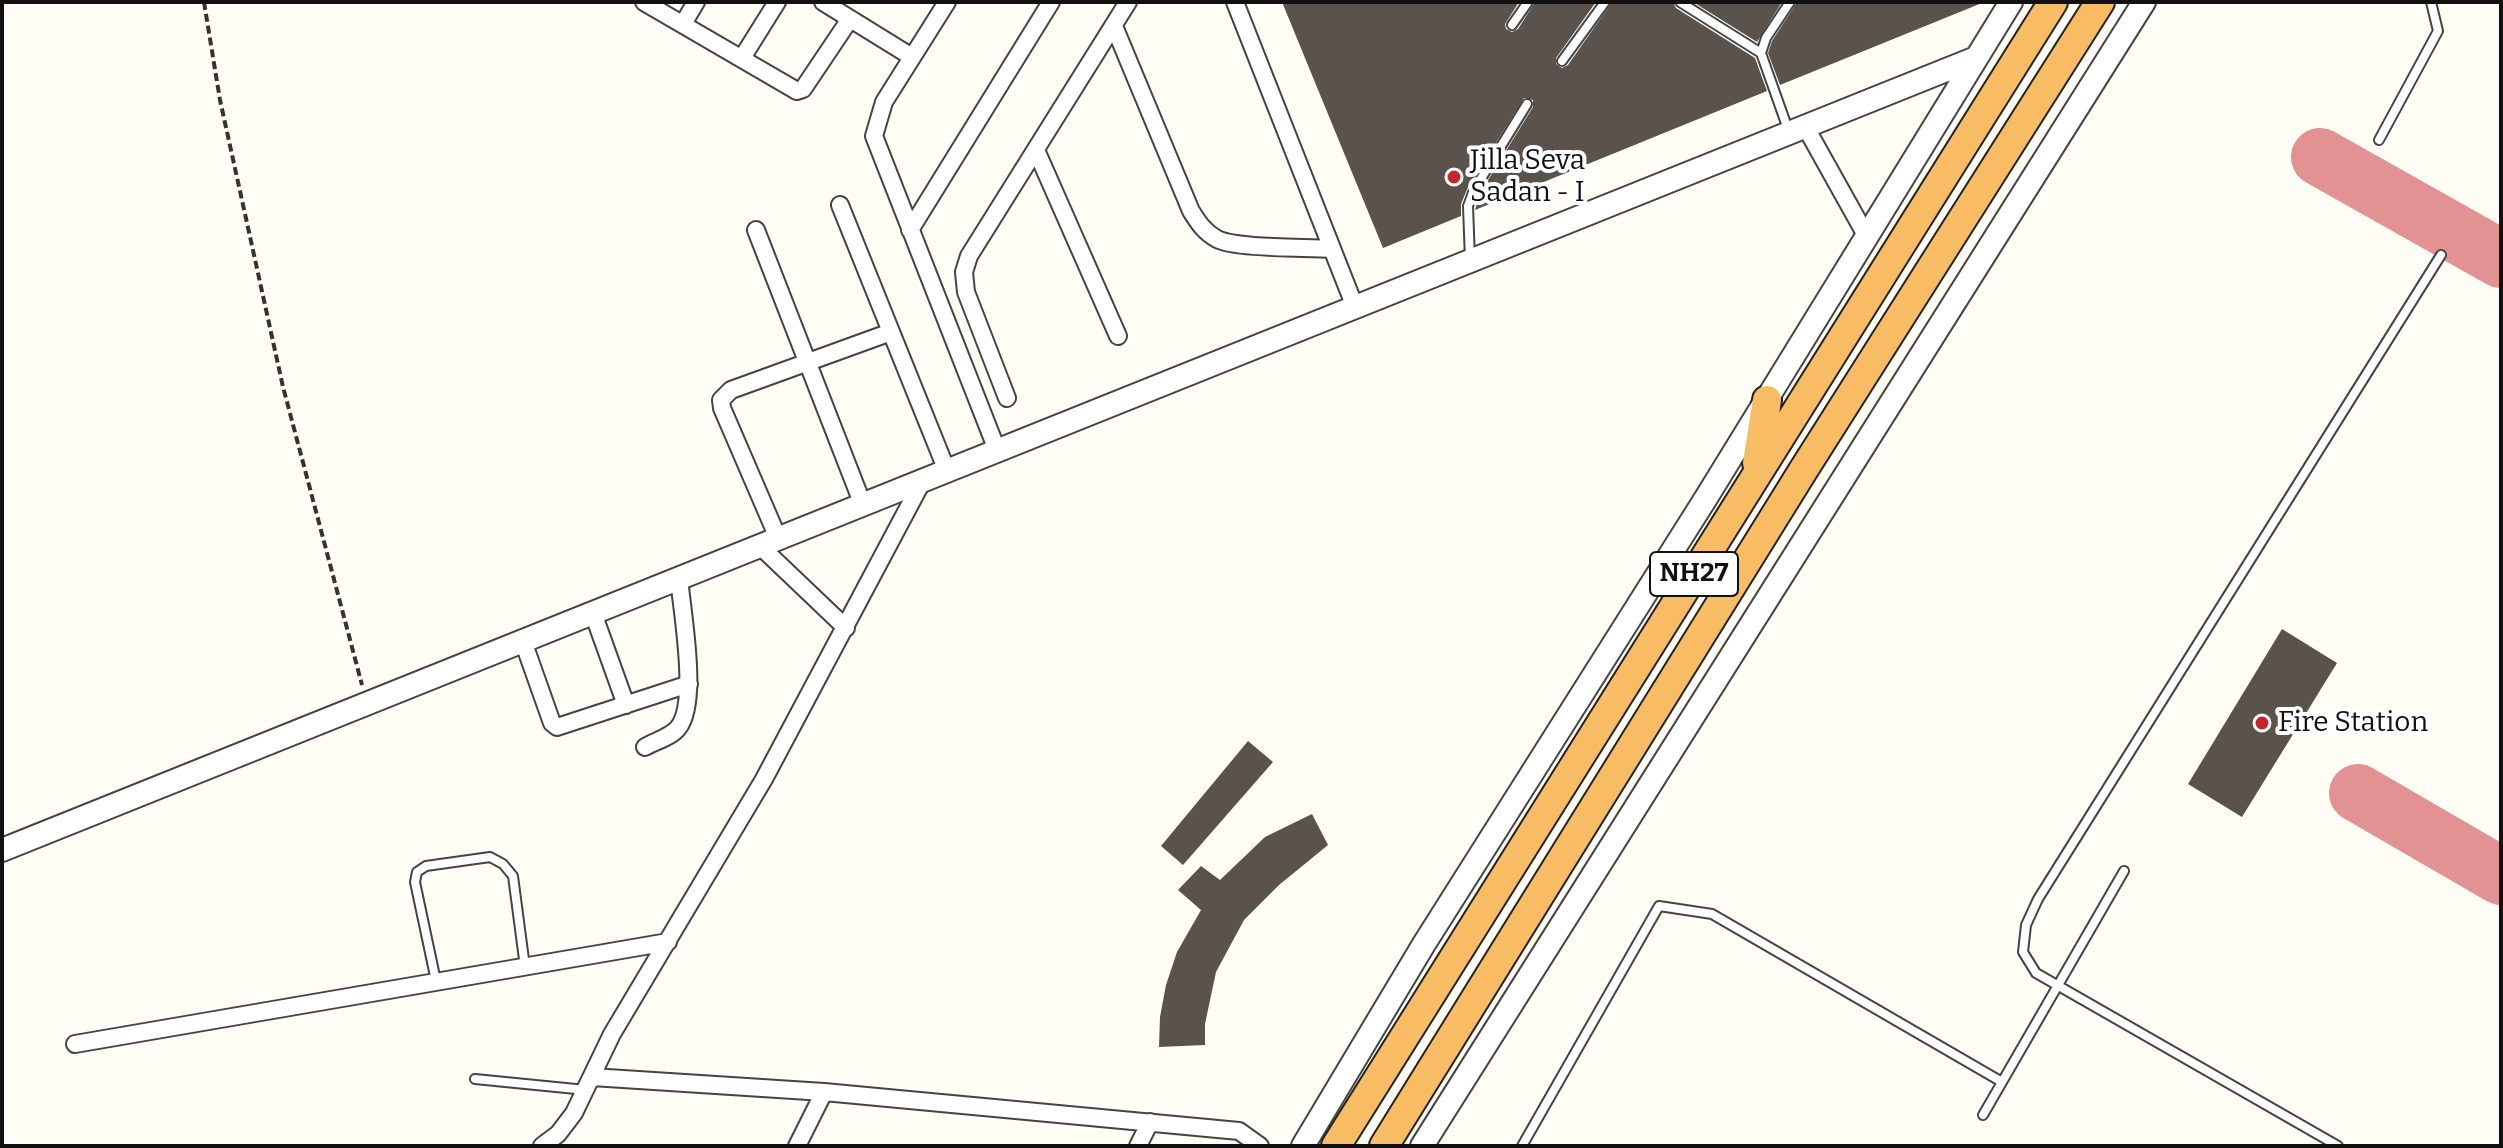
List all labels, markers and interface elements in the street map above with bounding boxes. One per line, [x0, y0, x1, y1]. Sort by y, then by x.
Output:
place label: Jilla Seva Sadan - I [1470, 144, 1585, 210]
marker: Jilla Seva Sadan - I [1445, 168, 1463, 186]
road number: NH27 [1650, 552, 1738, 596]
place label: Fire Station [2278, 706, 2428, 740]
marker: Fire Station [2253, 714, 2271, 732]

